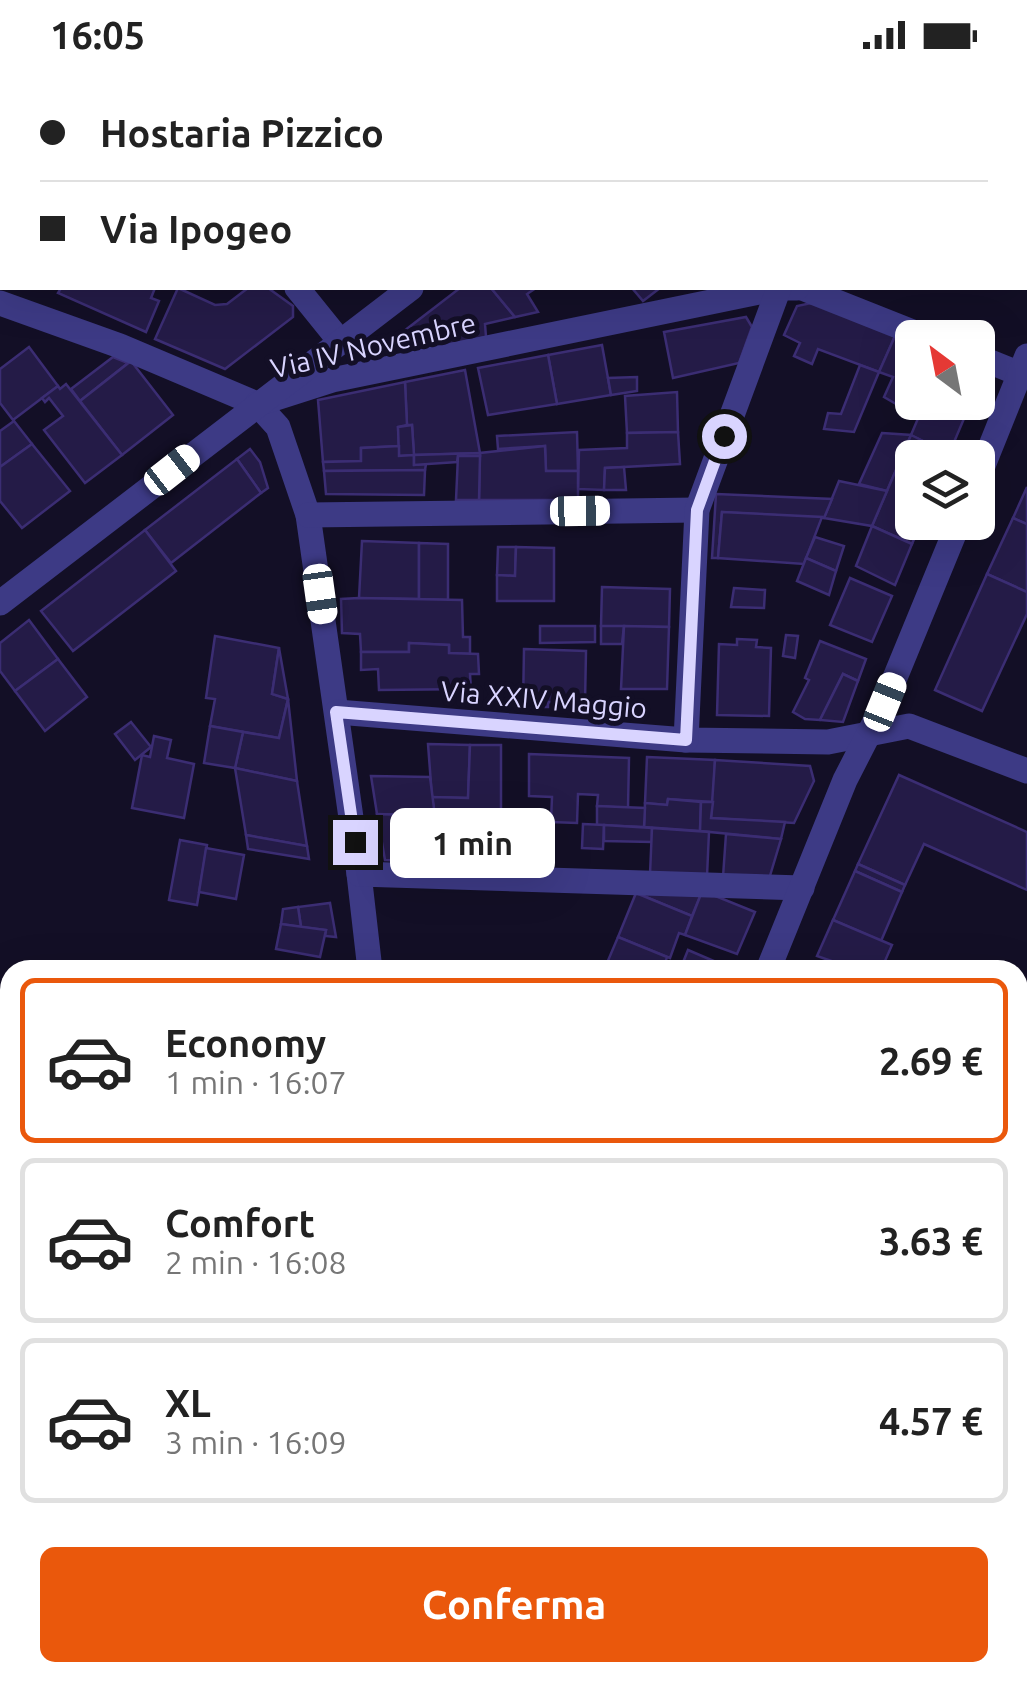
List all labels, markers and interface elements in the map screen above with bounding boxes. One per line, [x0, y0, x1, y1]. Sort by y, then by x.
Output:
text: 16:05 [50, 14, 145, 56]
text: Hostaria Pizzico [100, 112, 384, 154]
text: Via Ipogeo [100, 208, 292, 250]
street label: Via IV Novembre [267, 306, 479, 384]
north arrow [895, 320, 995, 420]
map controls [895, 320, 995, 540]
route start [702, 414, 747, 459]
car [139, 440, 205, 500]
button: layers [895, 440, 995, 540]
car [550, 495, 610, 527]
car [301, 562, 339, 626]
car [860, 669, 910, 735]
street label: Via XXIV Maggio [440, 675, 648, 723]
callout: 1 min [390, 807, 555, 877]
route end [333, 820, 378, 865]
text: 1 min [432, 825, 513, 861]
icon: car [45, 1016, 135, 1106]
text: Economy [165, 1022, 326, 1064]
text: 2.69 € [879, 1040, 983, 1082]
text: 1 min · 16:07 [165, 1064, 347, 1100]
icon: car [45, 1196, 135, 1286]
text: Comfort [165, 1202, 315, 1244]
text: 3.63 € [879, 1220, 983, 1262]
text: 2 min · 16:08 [165, 1244, 347, 1280]
icon: car [45, 1376, 135, 1466]
text: XL [165, 1382, 211, 1424]
text: 4.57 € [879, 1400, 983, 1442]
text: 3 min · 16:09 [165, 1424, 347, 1460]
button: Conferma [40, 1547, 988, 1662]

